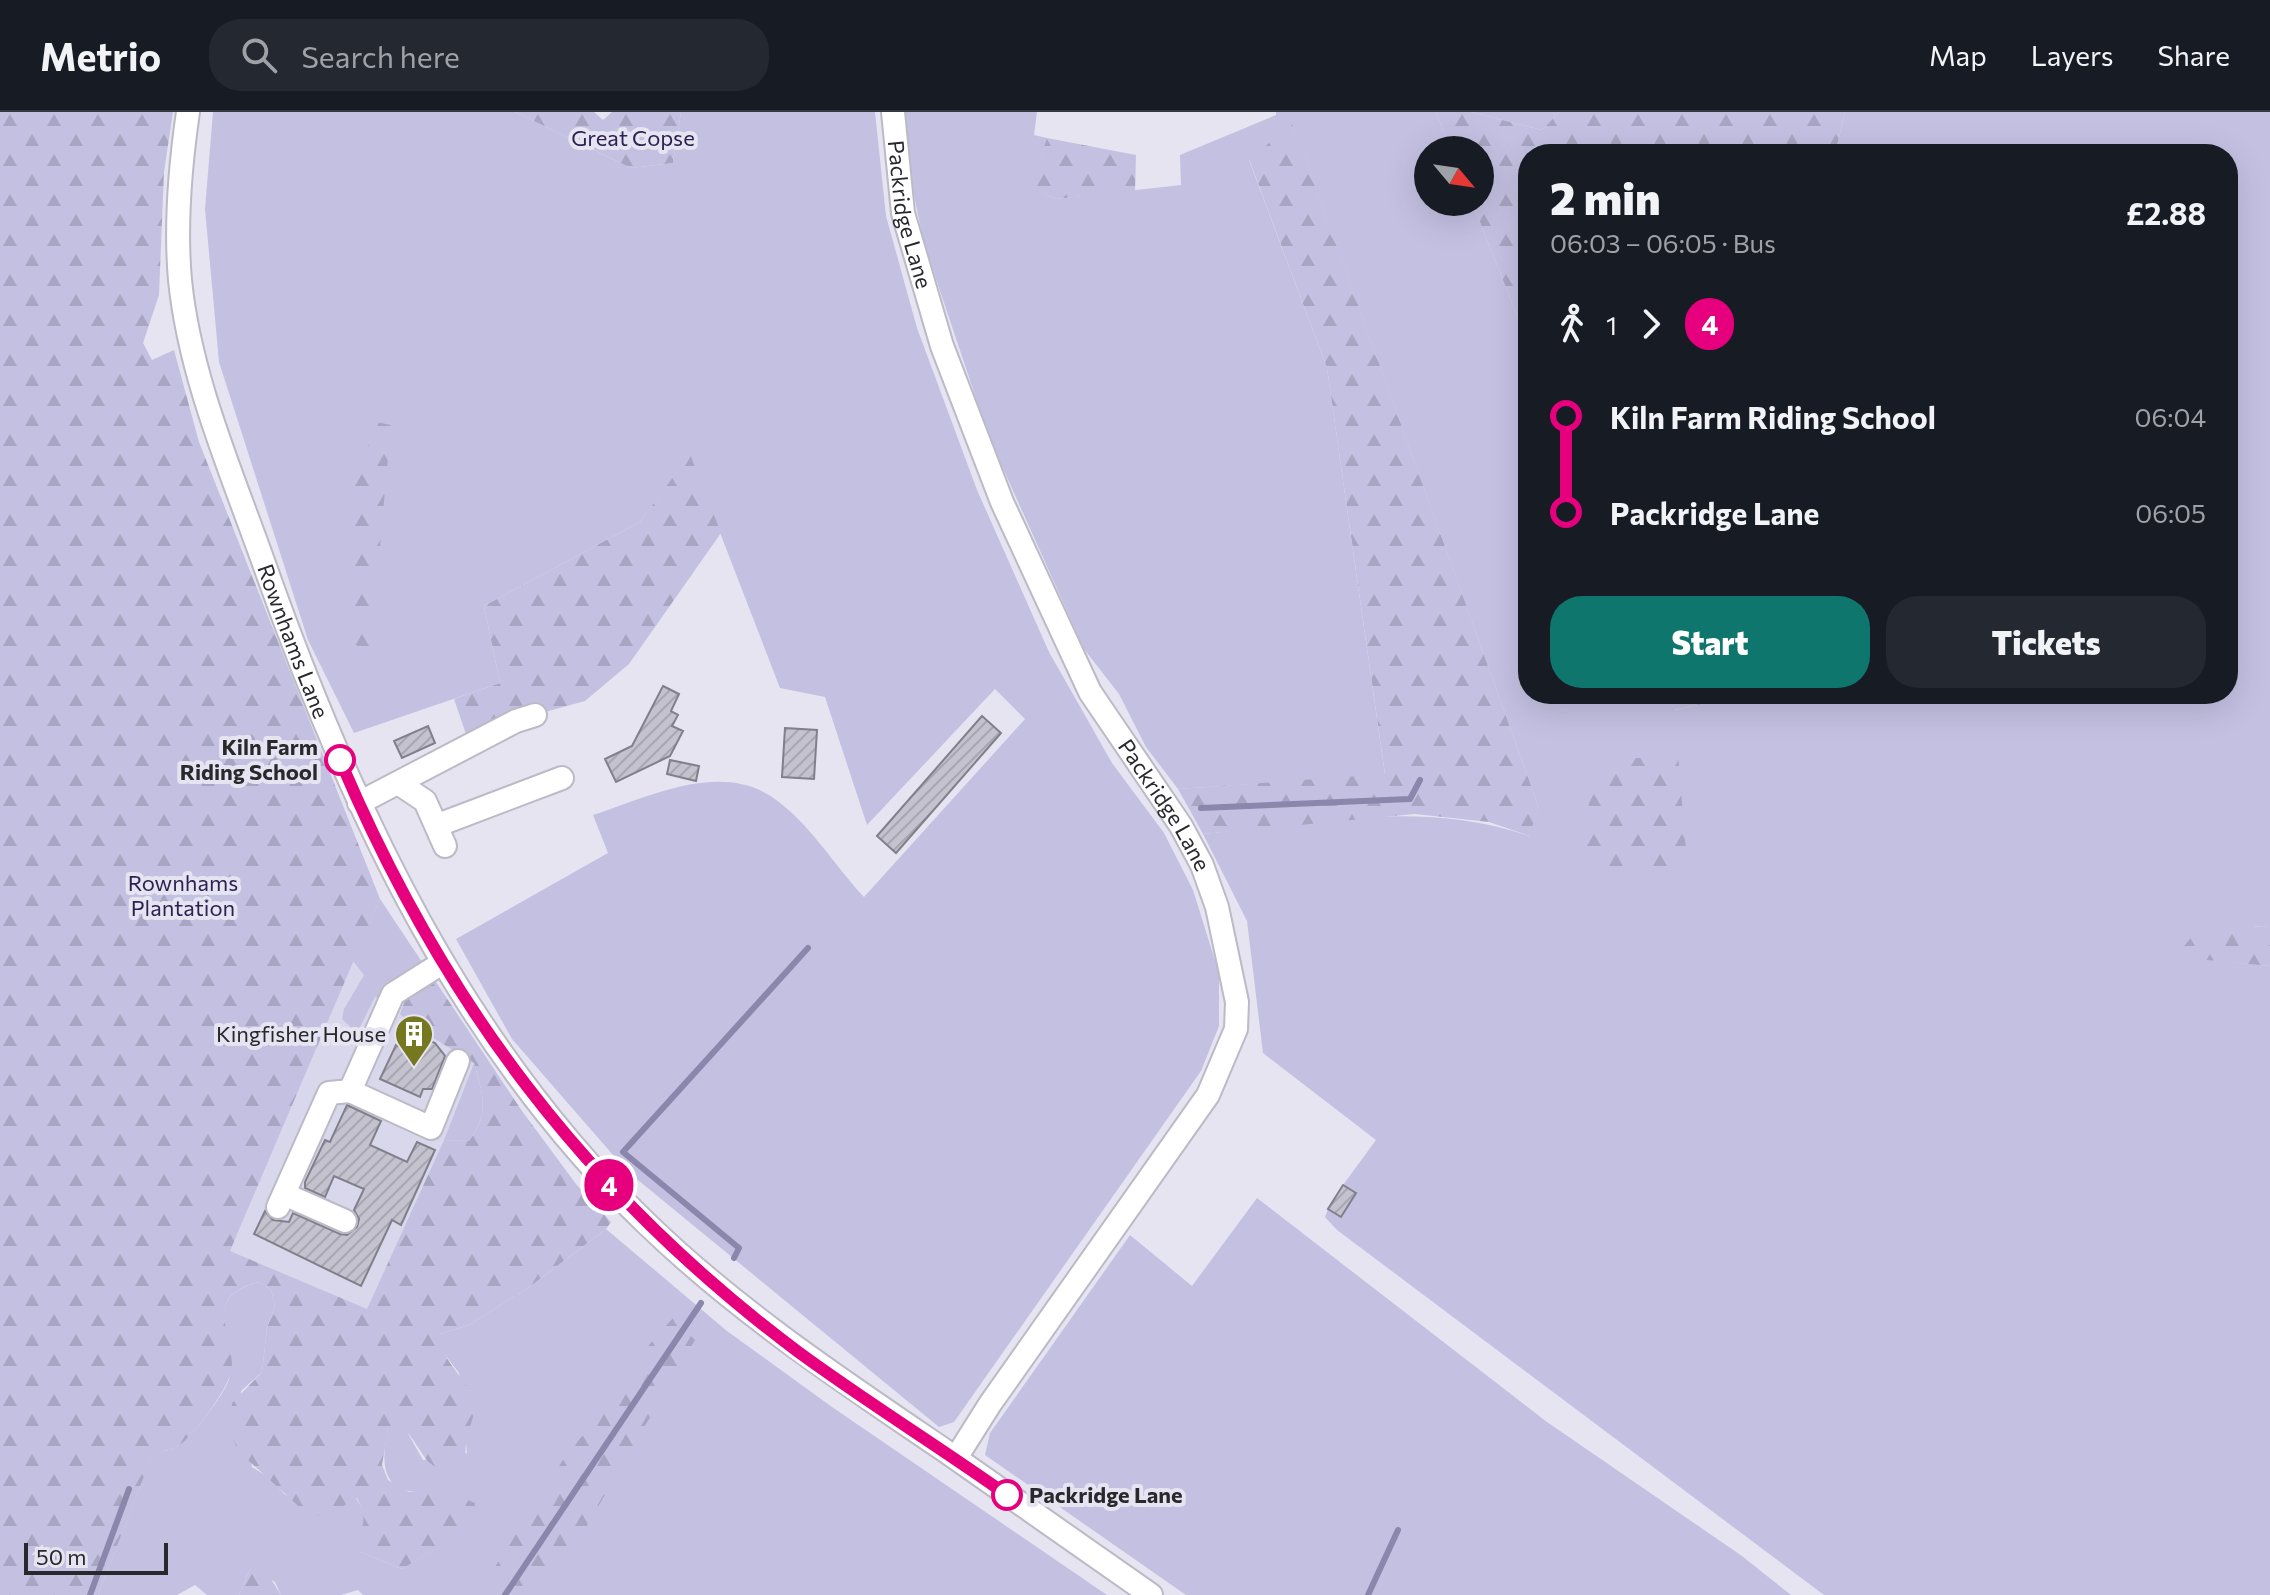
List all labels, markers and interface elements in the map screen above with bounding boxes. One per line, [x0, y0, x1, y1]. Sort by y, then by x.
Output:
search box [209, 19, 769, 91]
text: Metrio [40, 32, 161, 79]
icon: search [237, 33, 281, 77]
text: Search here [301, 37, 460, 74]
text: Map [1929, 38, 1987, 72]
text: Layers [2031, 38, 2113, 72]
text: Share [2157, 38, 2230, 72]
park label: Great Copse [571, 124, 695, 151]
north arrow [1414, 136, 1494, 216]
map controls [1414, 136, 1494, 216]
street label: Packridge Lane [883, 139, 938, 292]
text: 2 min [1550, 170, 1661, 224]
text: £2.88 [2126, 194, 2206, 231]
text: 06:03 – 06:05 · Bus [1550, 227, 1776, 258]
icon: walk [1550, 302, 1594, 346]
icon: forward [1629, 302, 1673, 346]
text: 4 [1701, 307, 1718, 341]
text: 1 [1606, 309, 1617, 340]
text: Kiln Farm Riding School [1610, 398, 1936, 435]
text: 06:04 [2135, 401, 2206, 432]
text: Packridge Lane [1610, 494, 1819, 531]
text: 06:05 [2135, 497, 2206, 528]
street label: Rownhams Lane [252, 560, 335, 722]
button: Start [1550, 596, 1870, 688]
button: Tickets [1886, 596, 2206, 688]
place label: Kiln Farm Riding School [180, 733, 318, 785]
street label: Packridge Lane [1113, 734, 1217, 875]
marker: Kiln Farm Riding School [325, 745, 355, 775]
park label: Rownhams Plantation [128, 869, 238, 921]
building icon: Kingfisher House [393, 1013, 435, 1068]
place label: Kingfisher House [216, 1020, 386, 1047]
line badge: 4 [583, 1159, 635, 1211]
text: 4 [600, 1168, 618, 1202]
marker: Packridge Lane [992, 1480, 1022, 1510]
place label: Packridge Lane [1029, 1481, 1183, 1508]
scale bar [24, 1539, 168, 1575]
text: 50 m [36, 1543, 86, 1570]

